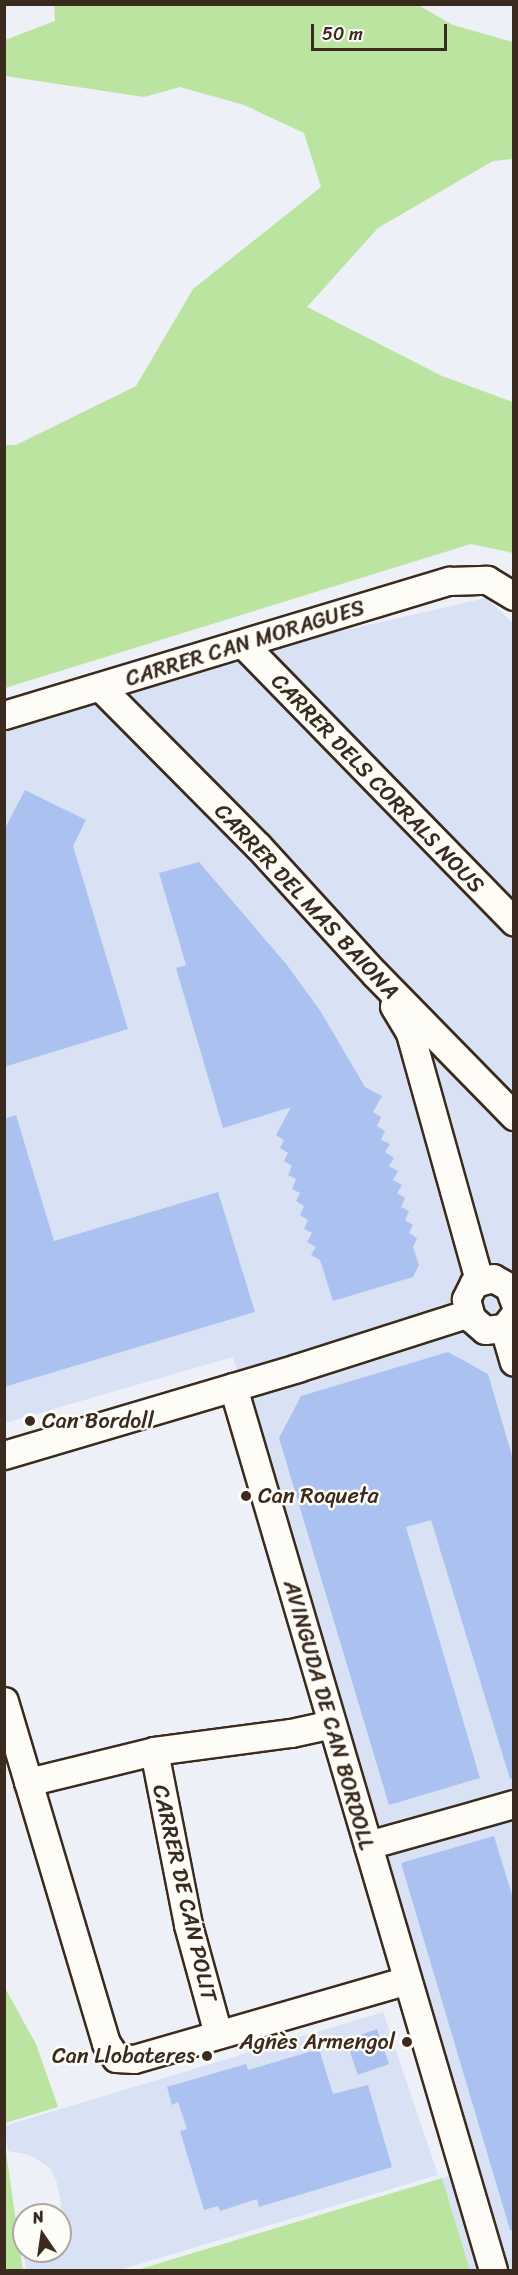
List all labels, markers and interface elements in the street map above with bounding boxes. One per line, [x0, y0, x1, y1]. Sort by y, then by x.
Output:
scale bar [314, 12, 450, 50]
text: 50 m [322, 18, 363, 50]
street label: CARRER CAN MORAGUES [122, 594, 368, 692]
street label: CARRER DELS CORRALS NOUS [266, 668, 490, 898]
street label: CARRER DEL MAS BAIONA [209, 798, 405, 1004]
place label: Can Bordoll [42, 1408, 154, 1434]
marker: Can Bordoll [23, 1414, 37, 1428]
place label: Can Roqueta [258, 1483, 379, 1509]
marker: Can Roqueta [239, 1489, 253, 1503]
street label: AVINGUDA DE CAN BORDOLL [278, 1577, 380, 1853]
street label: CARRER DE CAN POLIT [147, 1782, 223, 2004]
place label: Agnès Armengol [239, 2029, 395, 2055]
marker: Agnès Armengol [400, 2035, 414, 2049]
place label: Can Llobateres [52, 2043, 195, 2069]
marker: Can Llobateres [200, 2049, 214, 2063]
text: N [30, 2202, 47, 2232]
north arrow [12, 2203, 72, 2263]

